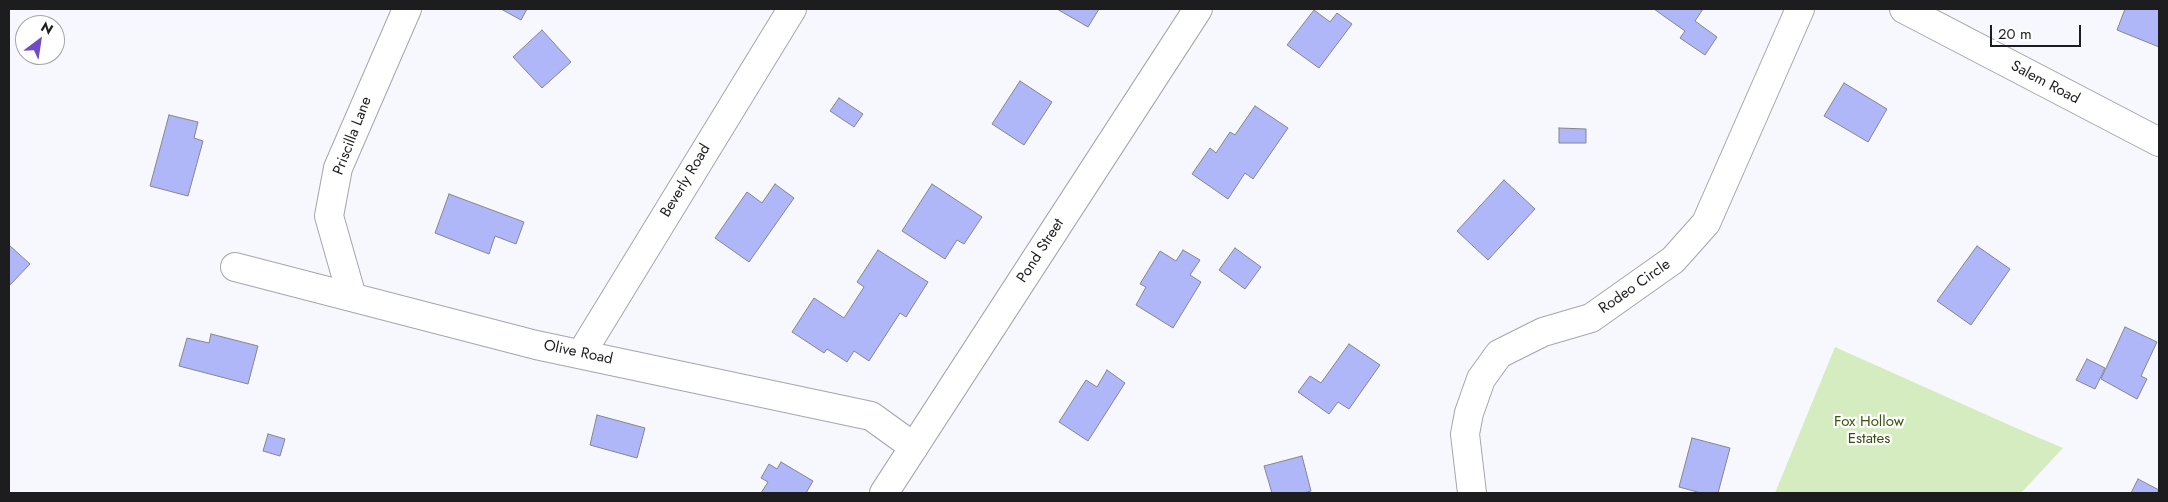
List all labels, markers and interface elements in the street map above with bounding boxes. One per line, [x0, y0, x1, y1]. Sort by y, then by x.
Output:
north arrow [15, 15, 65, 65]
scale bar [1993, 15, 2084, 47]
text: N [37, 17, 57, 39]
text: 20 m [1998, 23, 2032, 45]
street label: Salem Road [2008, 57, 2082, 109]
street label: Priscilla Lane [330, 94, 376, 178]
street label: Beverly Road [657, 141, 715, 221]
street label: Pond Street [1014, 216, 1068, 286]
street label: Rodeo Circle [1596, 256, 1674, 318]
street label: Olive Road [542, 337, 614, 369]
park label: Fox Hollow Estates [1834, 413, 1904, 448]

